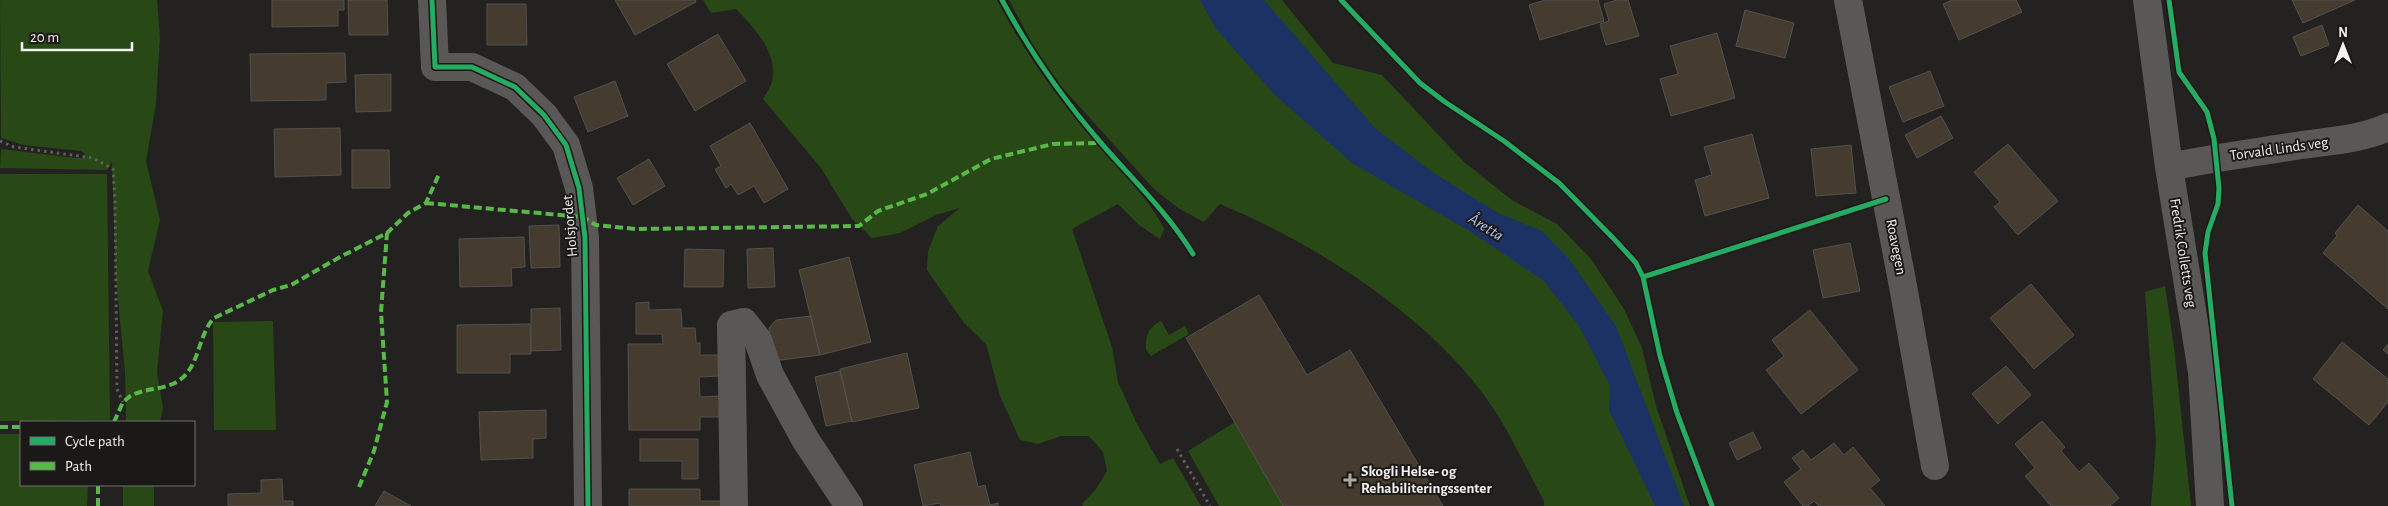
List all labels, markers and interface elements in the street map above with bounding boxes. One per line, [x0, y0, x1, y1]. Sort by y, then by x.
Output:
scale bar [22, 20, 132, 52]
north arrow [2318, 20, 2368, 70]
text: N [2338, 26, 2348, 40]
text: 20 m [30, 30, 59, 45]
street label: Torvald Linds veg [2229, 135, 2330, 163]
street label: Holsjordet [560, 194, 580, 258]
street label: Fredrik Colletts veg [2167, 197, 2199, 309]
water label: Åretta [1465, 208, 1507, 244]
street label: Roavegen [1883, 218, 1909, 276]
legend [20, 421, 195, 486]
text: Cycle path [65, 434, 125, 449]
text: Path [65, 459, 92, 474]
place label: Skogli Helse- og Rehabiliteringssenter [1361, 464, 1492, 496]
marker: Skogli Helse- og Rehabiliteringssenter [1343, 473, 1357, 487]

